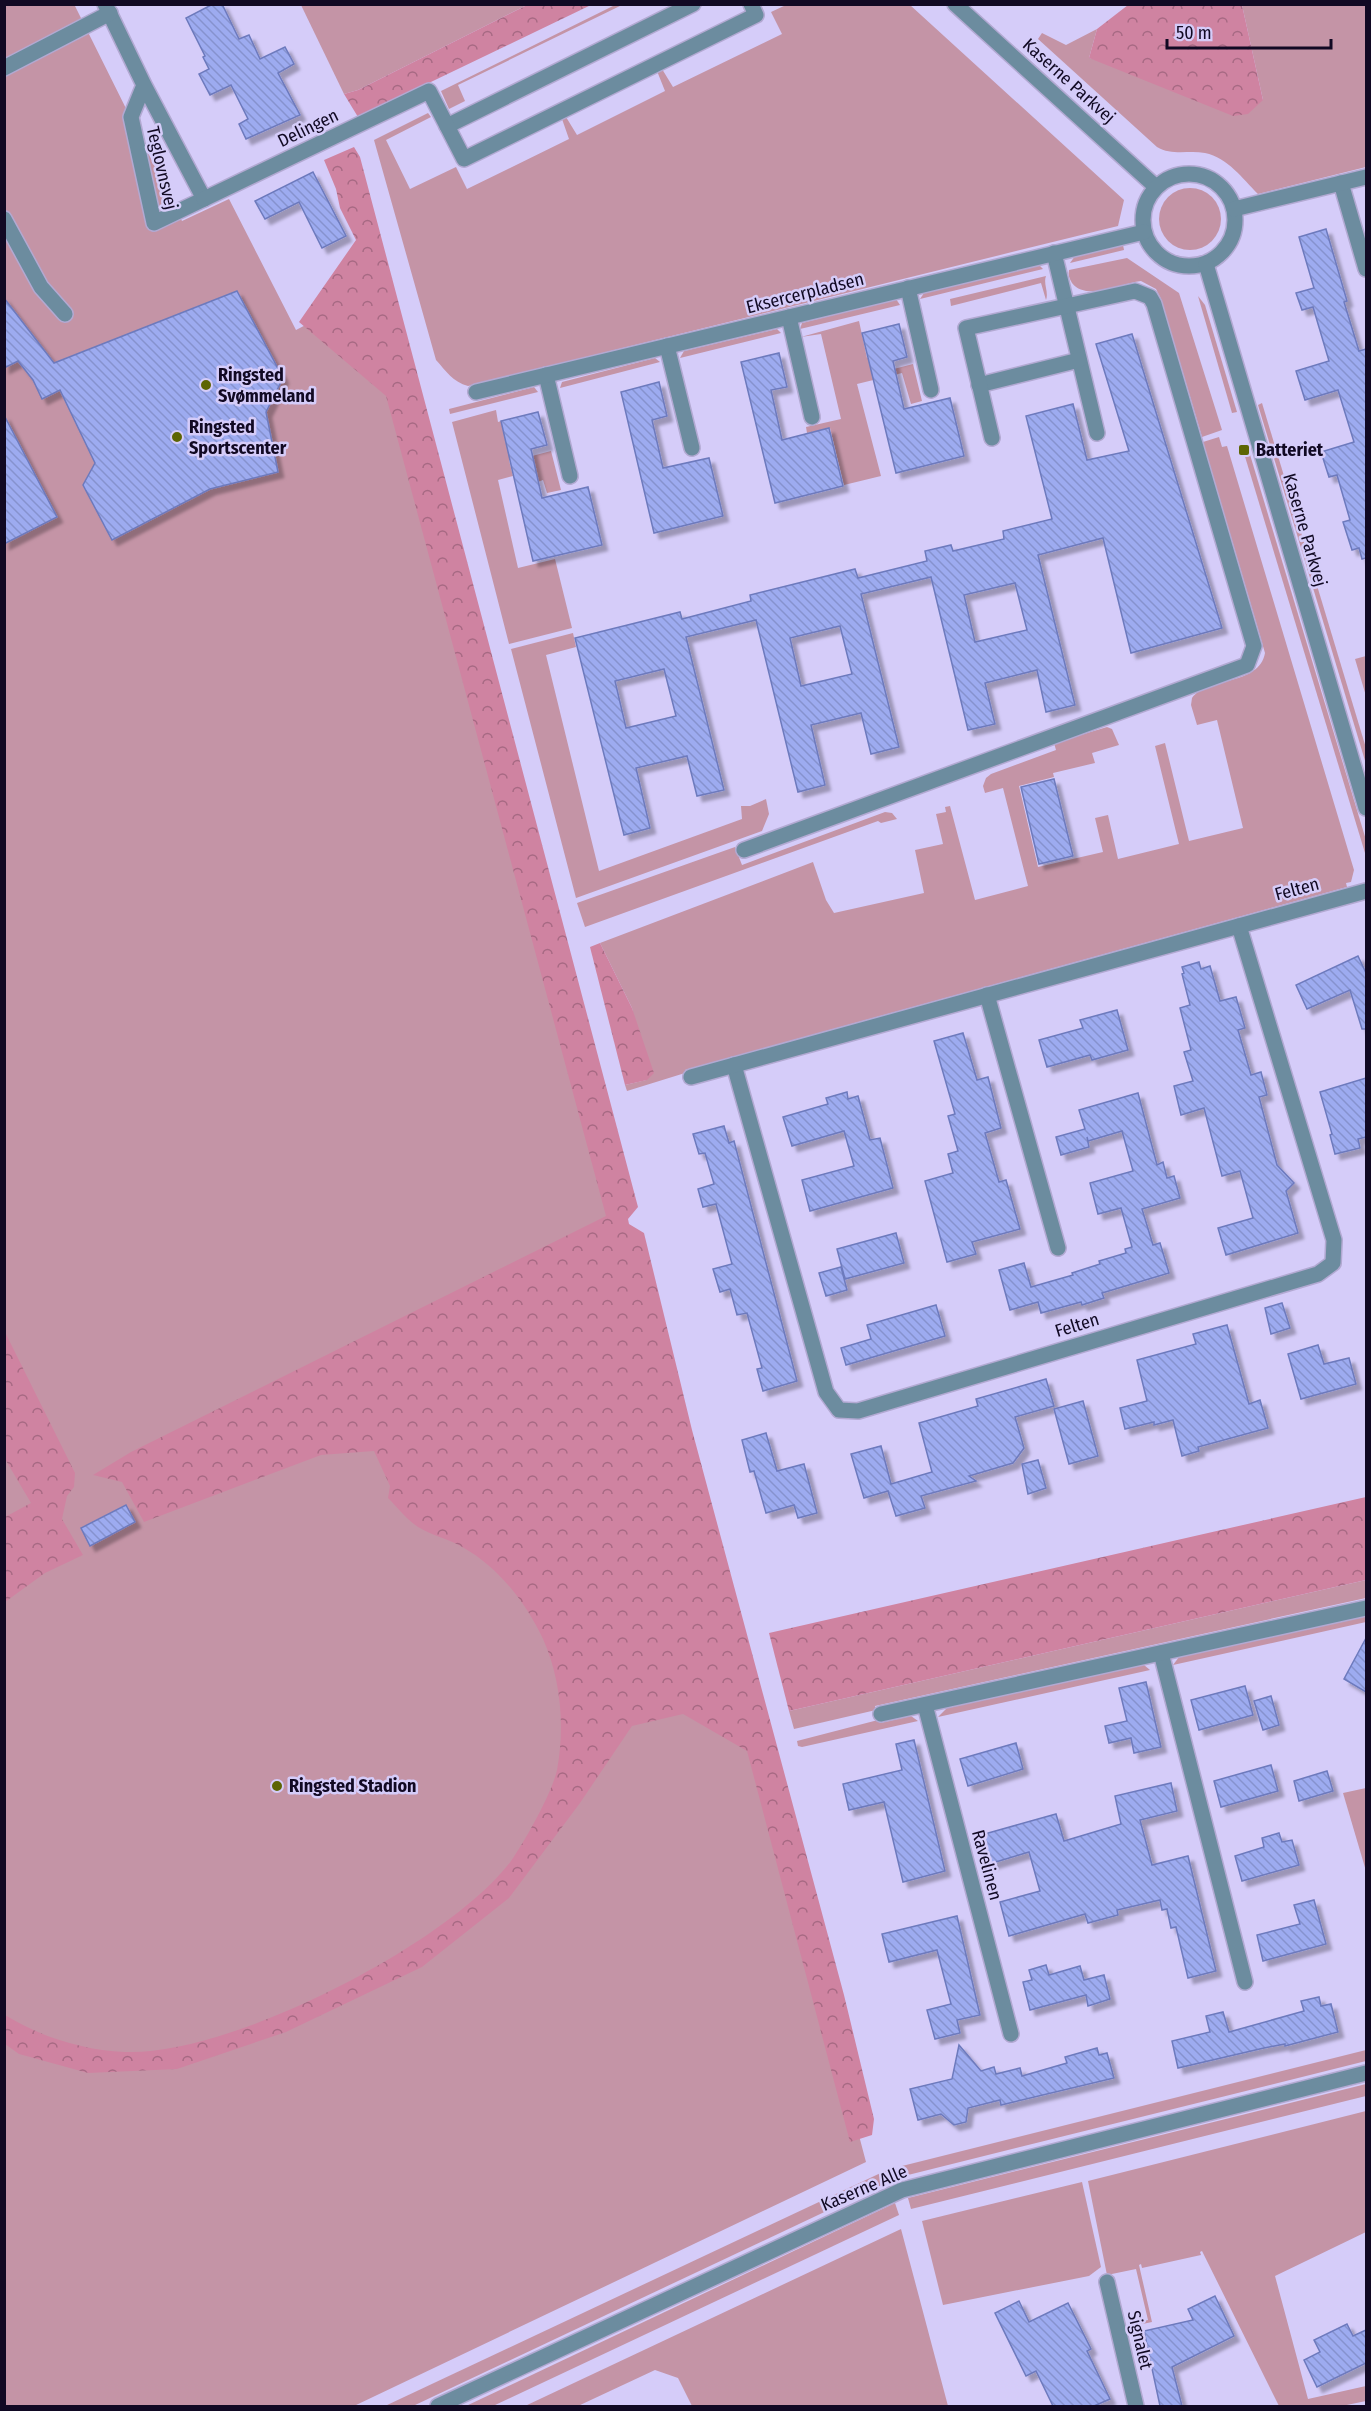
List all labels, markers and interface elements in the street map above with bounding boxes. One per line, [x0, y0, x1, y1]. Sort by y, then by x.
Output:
scale bar [1167, 12, 1330, 50]
text: 50 m [1176, 22, 1212, 44]
street label: Kaserne Parkvej [1018, 34, 1120, 128]
street label: Delingen [274, 104, 342, 152]
street label: Teglovnsvej [142, 124, 182, 212]
street label: Eksercerpladsen [744, 268, 866, 318]
place label: Ringsted Svømmeland [218, 364, 315, 407]
marker: Ringsted Svømmeland [199, 378, 213, 392]
place label: Ringsted Sportscenter [189, 416, 287, 459]
marker: Ringsted Sportscenter [170, 430, 184, 444]
place label: Batteriet [1256, 439, 1324, 461]
marker: Batteriet [1237, 443, 1251, 457]
street label: Kaserne Parkvej [1278, 471, 1332, 589]
street label: Felten [1272, 873, 1322, 905]
street label: Felten [1052, 1308, 1102, 1342]
place label: Ringsted Stadion [289, 1775, 417, 1797]
marker: Ringsted Stadion [270, 1779, 284, 1793]
street label: Ravelinen [967, 1827, 1007, 1903]
street label: Kaserne Alle [818, 2160, 910, 2216]
street label: Signalet [1123, 2309, 1157, 2372]

